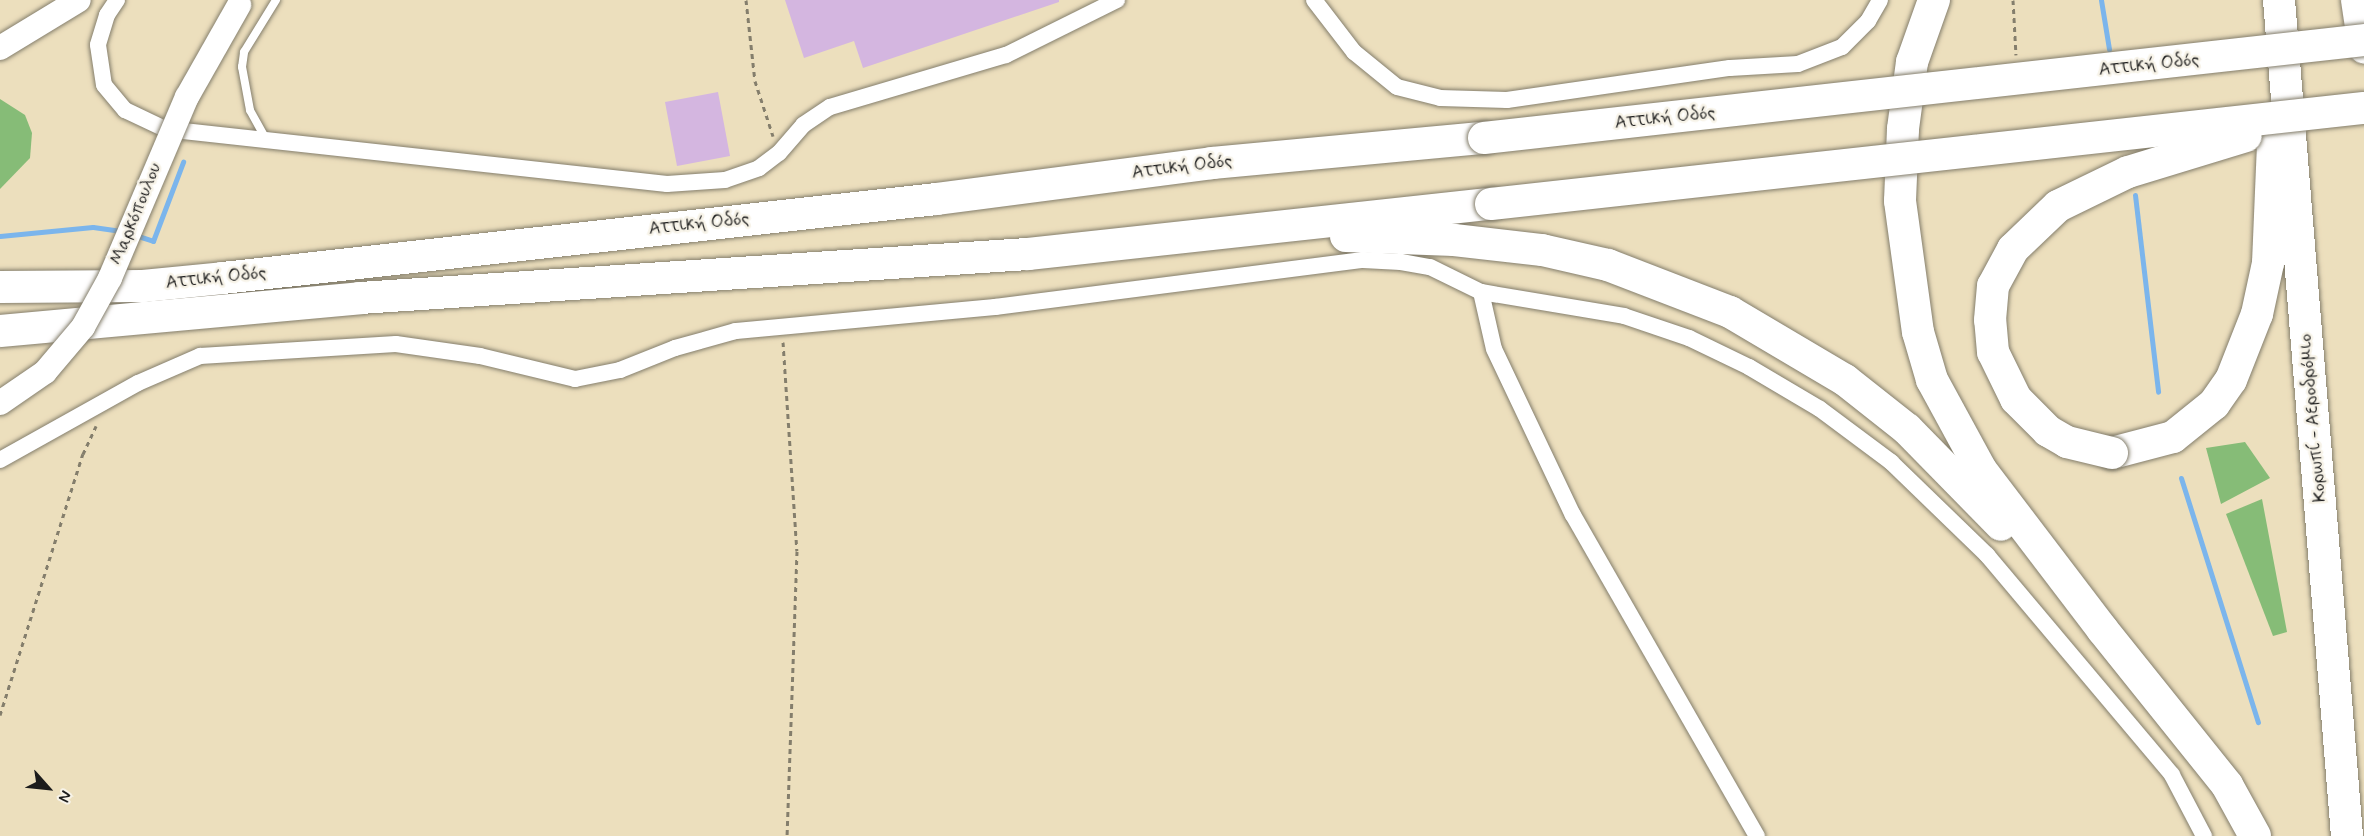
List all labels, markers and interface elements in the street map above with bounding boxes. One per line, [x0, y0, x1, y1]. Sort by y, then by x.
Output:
street label: Αττική Οδός [2098, 49, 2200, 81]
street label: Αττική Οδός [1614, 102, 1716, 134]
street label: Αττική Οδός [1131, 150, 1233, 184]
street label: Μαρκόπουλου [106, 160, 166, 268]
street label: Αττική Οδός [648, 208, 750, 240]
street label: Αττική Οδός [165, 262, 267, 294]
street label: Κορωπί - Αεροδρόμιο [2295, 333, 2331, 503]
north arrow [18, 758, 78, 818]
text: N [53, 787, 76, 806]

